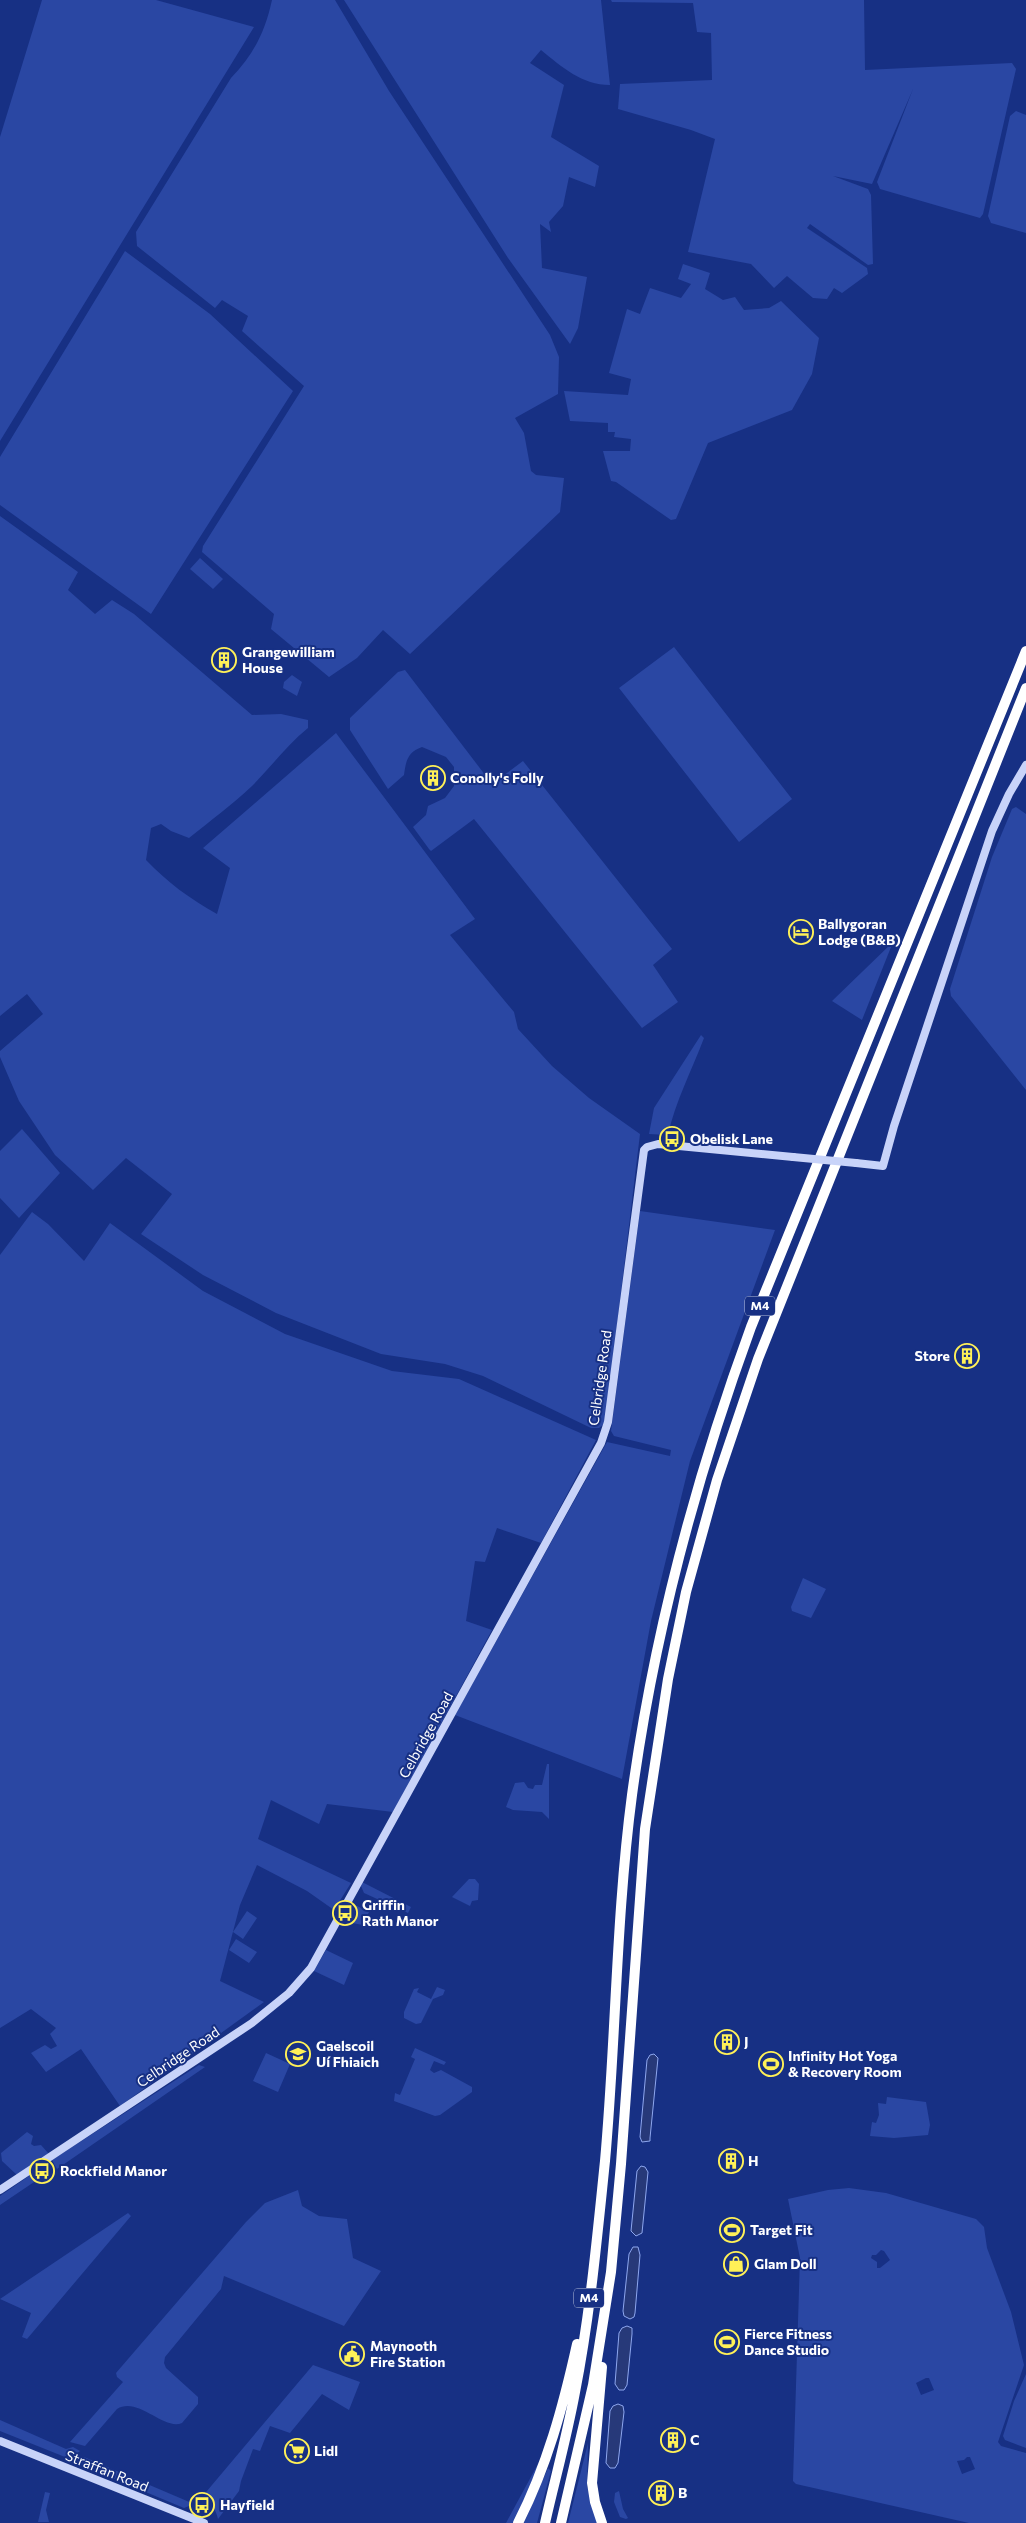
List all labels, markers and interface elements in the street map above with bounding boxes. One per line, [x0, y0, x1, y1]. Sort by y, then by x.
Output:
place label: Grangewilliam House [242, 643, 335, 676]
building icon: Grangewilliam House [211, 647, 237, 673]
building icon: Conolly's Folly [420, 765, 446, 791]
place label: Conolly's Folly [450, 769, 544, 786]
place label: Ballygoran Lodge (B&B) [818, 915, 901, 948]
hotel icon: Ballygoran Lodge (B&B) [788, 919, 814, 945]
bus stop icon: Obelisk Lane [659, 1126, 685, 1152]
place label: Obelisk Lane [690, 1130, 773, 1147]
road number: M4 [745, 1296, 775, 1315]
street label: Celbridge Road [584, 1329, 615, 1427]
building icon: Store [954, 1343, 980, 1369]
place label: Store [915, 1347, 950, 1364]
street label: Celbridge Road [395, 1689, 456, 1781]
place label: Griffin Rath Manor [362, 1896, 439, 1929]
bus stop icon: Griffin Rath Manor [332, 1900, 358, 1926]
street label: Celbridge Road [133, 2023, 222, 2091]
building icon: J [714, 2029, 740, 2055]
place label: J [744, 2033, 748, 2050]
place label: Gaelscoil Uí Fhiaich [316, 2037, 379, 2070]
school or university icon: Gaelscoil Uí Fhiaich [285, 2041, 311, 2067]
place label: Infinity Hot Yoga & Recovery Room [788, 2047, 902, 2080]
sports icon: Infinity Hot Yoga & Recovery Room [758, 2051, 784, 2077]
building icon: H [718, 2148, 744, 2174]
place label: H [748, 2152, 759, 2169]
bus stop icon: Rockfield Manor [29, 2158, 55, 2184]
place label: Rockfield Manor [60, 2162, 167, 2179]
sports icon: Target Fit [719, 2217, 745, 2243]
place label: Target Fit [750, 2221, 813, 2238]
shop icon: Glam Doll [723, 2251, 749, 2277]
place label: Glam Doll [754, 2255, 817, 2272]
road number: M4 [574, 2288, 604, 2308]
place label: Fierce Fitness Dance Studio [744, 2325, 833, 2358]
sports icon: Fierce Fitness Dance Studio [714, 2329, 740, 2355]
place label: Maynooth Fire Station [370, 2337, 445, 2370]
public building icon: Maynooth Fire Station [339, 2341, 365, 2367]
building icon: C [660, 2427, 686, 2453]
place label: C [690, 2431, 700, 2448]
supermarket icon: Lidl [284, 2438, 310, 2464]
place label: Lidl [314, 2442, 338, 2459]
street label: Straffan Road [63, 2446, 151, 2495]
building icon: B [648, 2480, 674, 2506]
place label: B [678, 2484, 687, 2501]
bus stop icon: Hayfield [189, 2492, 215, 2518]
place label: Hayfield [220, 2496, 274, 2513]

